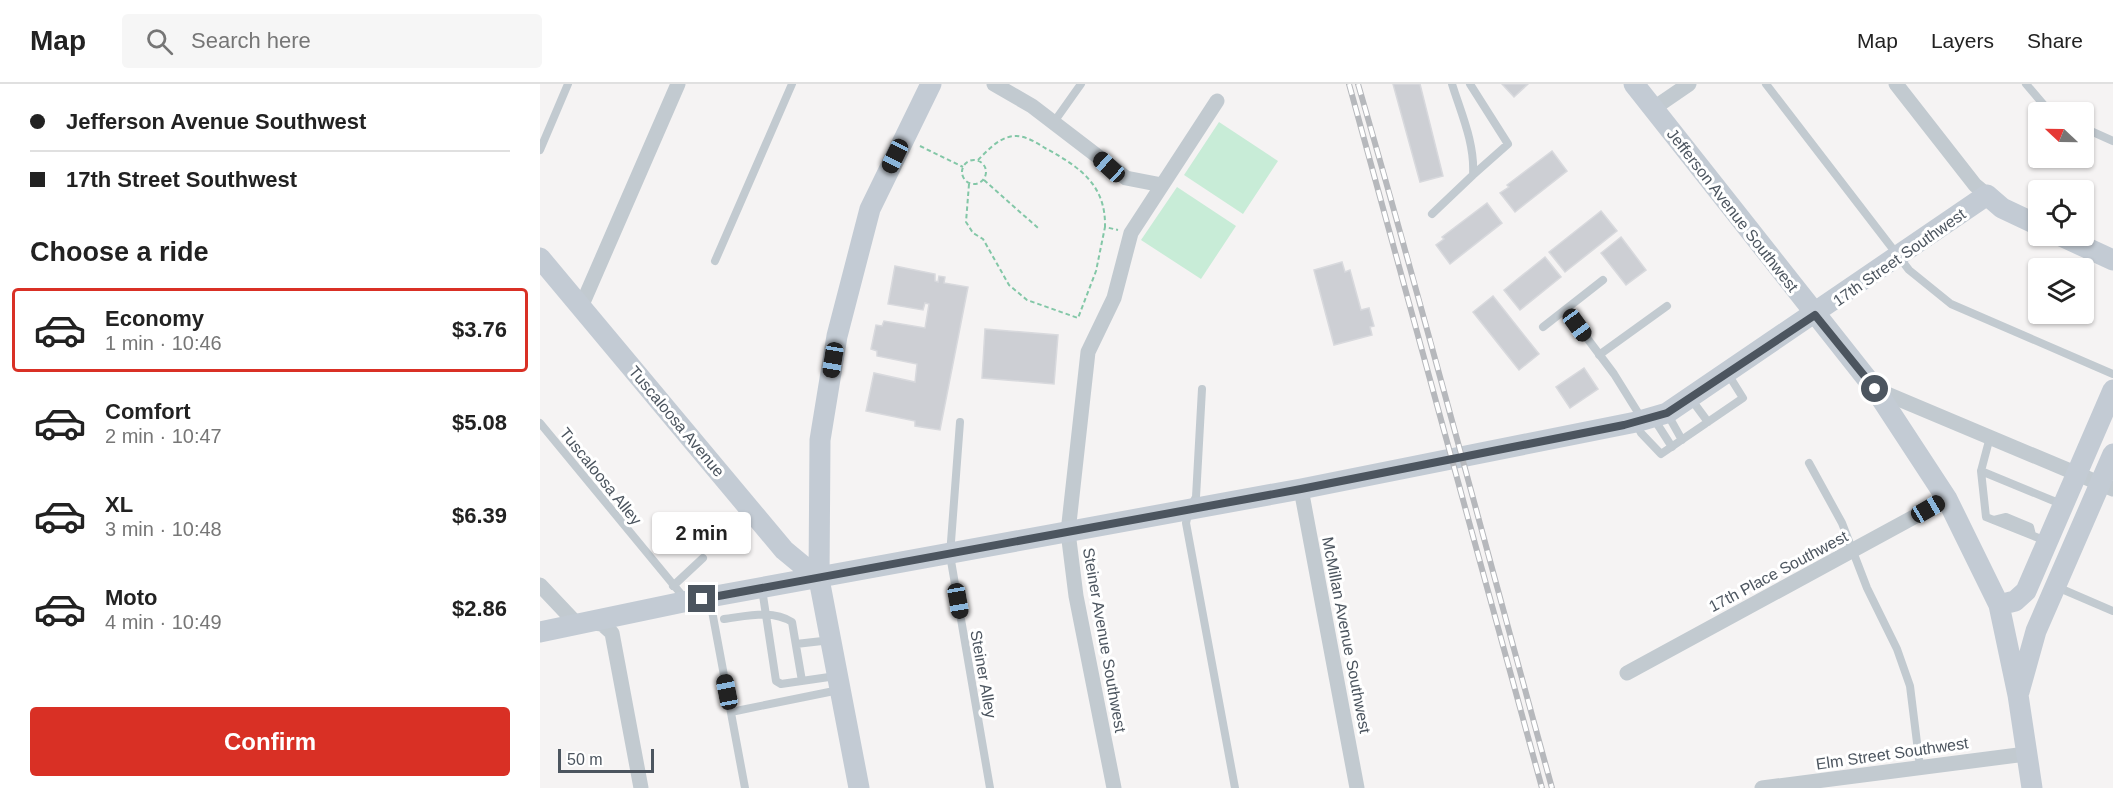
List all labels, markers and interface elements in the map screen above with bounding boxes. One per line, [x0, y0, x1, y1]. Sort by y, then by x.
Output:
search box [122, 14, 542, 68]
text: Map [30, 25, 86, 56]
icon: search [143, 25, 176, 58]
text: Search here [191, 28, 311, 53]
text: Map [1857, 29, 1898, 52]
text: Layers [1931, 29, 1994, 52]
text: Share [2027, 29, 2083, 52]
north arrow [2028, 102, 2094, 168]
map controls [2028, 102, 2094, 324]
text: Jefferson Avenue Southwest [66, 109, 366, 134]
street label: Jefferson Avenue Southwest [1664, 125, 1802, 296]
car [879, 136, 911, 176]
car [1090, 148, 1128, 186]
text: 17th Street Southwest [66, 167, 297, 192]
button: locate [2028, 180, 2094, 246]
street label: 17th Street Southwest [1830, 205, 1969, 310]
text: Choose a ride [30, 237, 209, 267]
button: layers [2028, 258, 2094, 324]
icon: car [33, 303, 87, 357]
car [1559, 305, 1595, 345]
text: Economy [105, 306, 204, 331]
text: $3.76 [452, 317, 507, 342]
text: 1 min · 10:46 [105, 332, 222, 354]
car [821, 341, 845, 379]
street label: Tuscaloosa Avenue [626, 363, 728, 480]
route start [1861, 375, 1888, 402]
icon: car [33, 396, 87, 450]
text: Comfort [105, 399, 191, 424]
text: $5.08 [452, 410, 507, 435]
text: 2 min · 10:47 [105, 425, 222, 447]
street label: Tuscaloosa Alley [556, 425, 645, 528]
icon: car [33, 489, 87, 543]
text: XL [105, 492, 133, 517]
car [1908, 492, 1948, 526]
text: $6.39 [452, 503, 507, 528]
callout: 2 min [652, 512, 752, 554]
text: 3 min · 10:48 [105, 518, 222, 540]
text: 2 min [675, 522, 728, 544]
street label: 17th Place Southwest [1706, 527, 1851, 615]
street label: McMillan Avenue Southwest [1319, 535, 1374, 735]
street label: Steiner Avenue Southwest [1080, 546, 1129, 734]
icon: car [33, 582, 87, 636]
car [946, 582, 970, 620]
text: Moto [105, 585, 158, 610]
route end [688, 585, 715, 612]
text: $2.86 [452, 596, 507, 621]
text: 4 min · 10:49 [105, 611, 222, 633]
street label: Steiner Alley [967, 629, 1000, 719]
car [715, 673, 739, 711]
button: Confirm [30, 707, 510, 776]
street label: Elm Street Southwest [1815, 734, 1970, 773]
scale bar [558, 746, 654, 774]
text: 50 m [567, 751, 603, 768]

